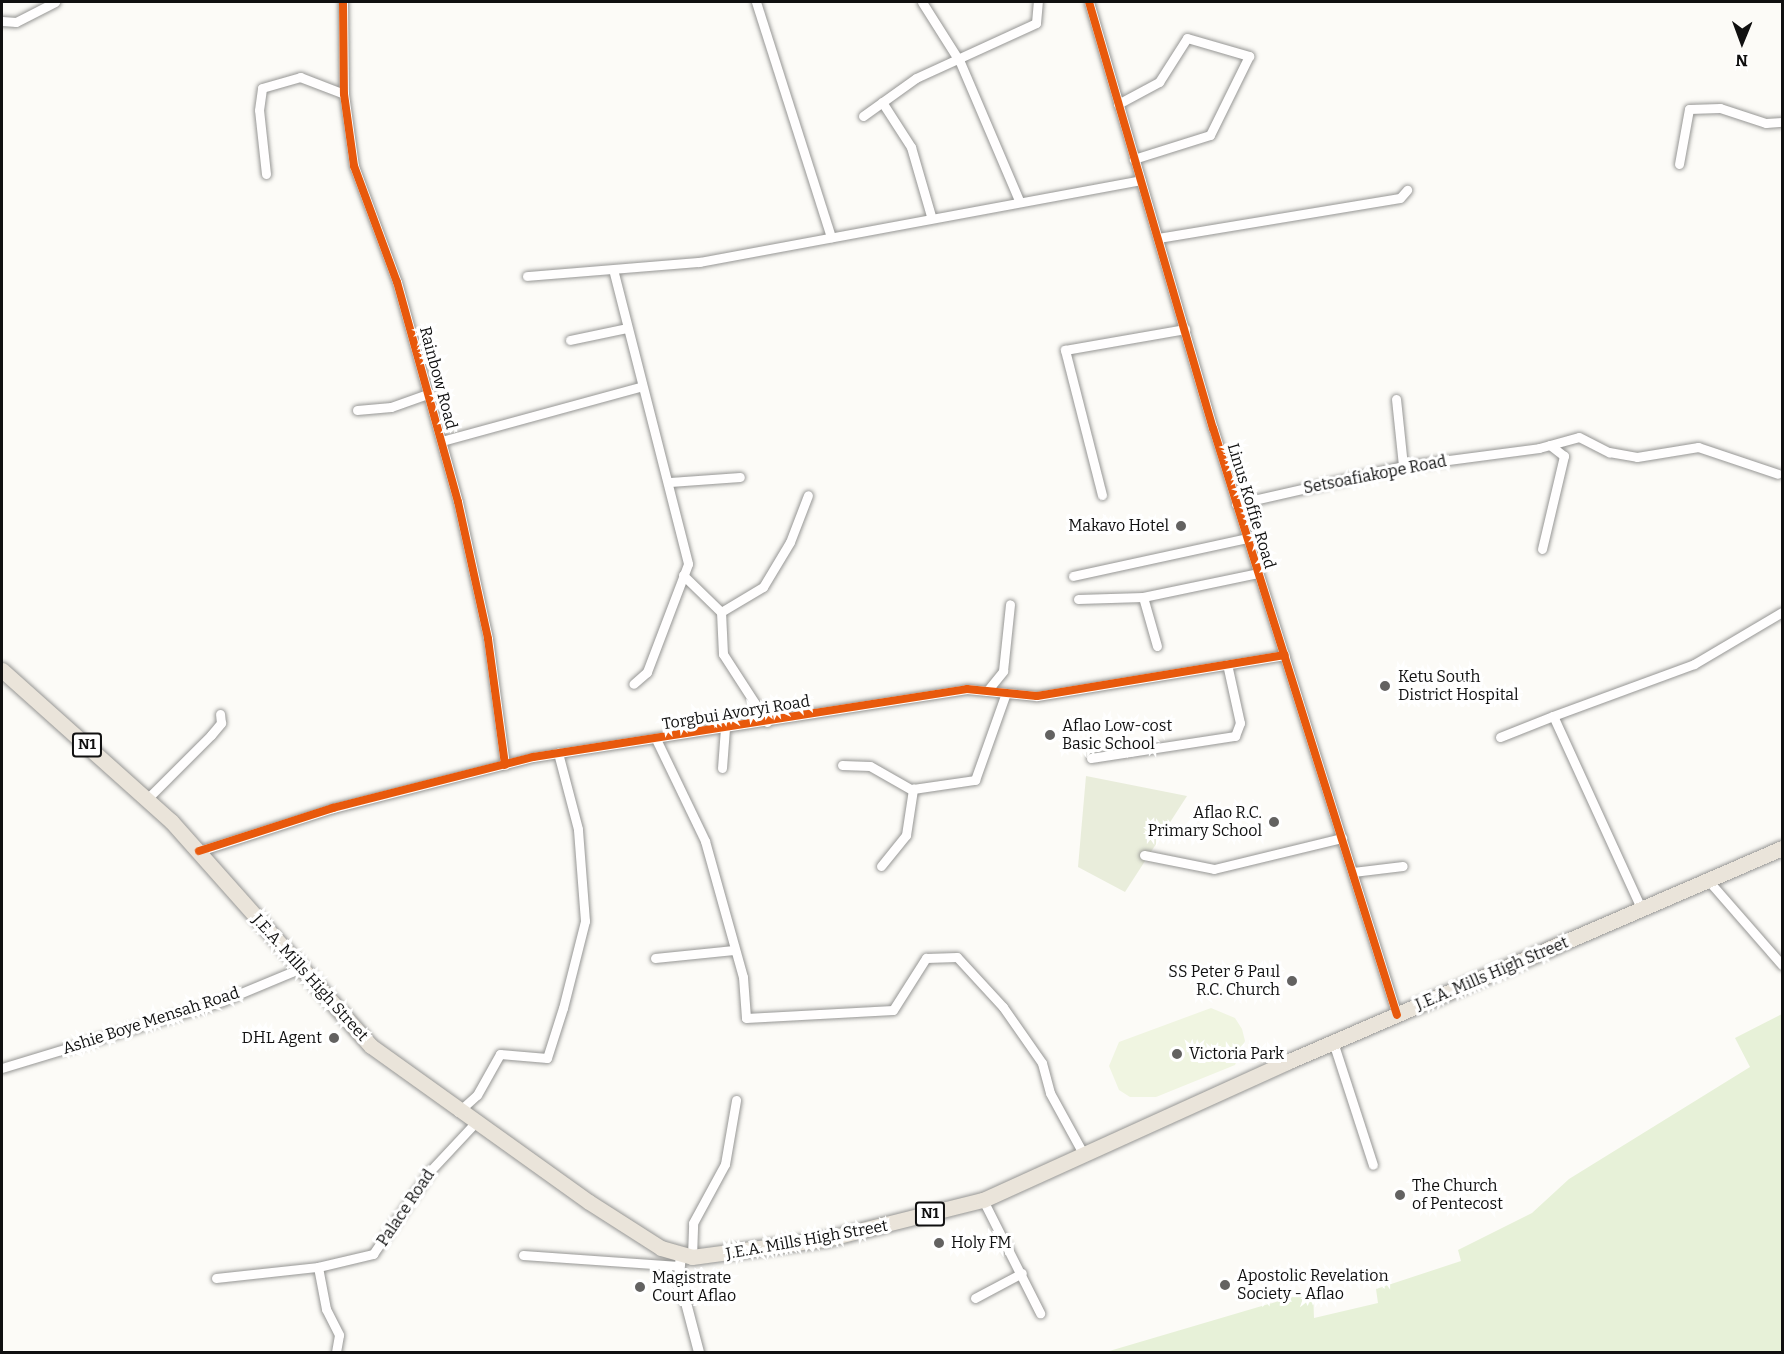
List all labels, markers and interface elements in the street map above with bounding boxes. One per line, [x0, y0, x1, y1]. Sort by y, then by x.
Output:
north arrow [1712, 12, 1772, 72]
text: N [1735, 51, 1748, 70]
street label: Rainbow Road [415, 324, 461, 432]
street label: Linus Koffie Road [1223, 441, 1279, 571]
street label: Setsoafiakope Road [1302, 452, 1448, 498]
place label: Makavo Hotel [1068, 516, 1169, 536]
marker: Makavo Hotel [1174, 519, 1188, 533]
place label: Ketu South District Hospital [1398, 667, 1519, 705]
marker: Ketu South District Hospital [1376, 677, 1394, 695]
street label: Torgbui Avoryi Road [661, 692, 811, 734]
place label: Aflao Low-cost Basic School [1062, 716, 1172, 754]
marker: Aflao Low-cost Basic School [1043, 728, 1057, 742]
road number: N1 [70, 733, 104, 757]
place label: Aflao R.C. Primary School [1148, 803, 1262, 841]
marker: Aflao R.C. Primary School [1267, 815, 1281, 829]
street label: J.E.A. Mills High Street [248, 911, 372, 1045]
street label: J.E.A. Mills High Street [1413, 933, 1571, 1015]
place label: SS Peter & Paul R.C. Church [1168, 962, 1280, 1000]
marker: SS Peter & Paul R.C. Church [1285, 974, 1299, 988]
street label: Ashie Boye Mensah Road [60, 983, 242, 1059]
place label: DHL Agent [241, 1028, 322, 1048]
marker: DHL Agent [327, 1031, 341, 1045]
place label: Victoria Park [1189, 1044, 1284, 1064]
marker: Victoria Park [1170, 1047, 1184, 1061]
street label: Palace Road [373, 1166, 439, 1250]
place label: The Church of Pentecost [1412, 1176, 1503, 1214]
marker: The Church of Pentecost [1393, 1188, 1407, 1202]
road number: N1 [914, 1202, 946, 1226]
street label: J.E.A. Mills High Street [725, 1216, 889, 1264]
place label: Holy FM [951, 1233, 1012, 1253]
marker: Holy FM [932, 1236, 946, 1250]
place label: Apostolic Revelation Society - Aflao [1237, 1266, 1389, 1304]
place label: Magistrate Court Aflao [652, 1268, 736, 1306]
marker: Apostolic Revelation Society - Aflao [1218, 1278, 1232, 1292]
marker: Magistrate Court Aflao [633, 1280, 647, 1294]

